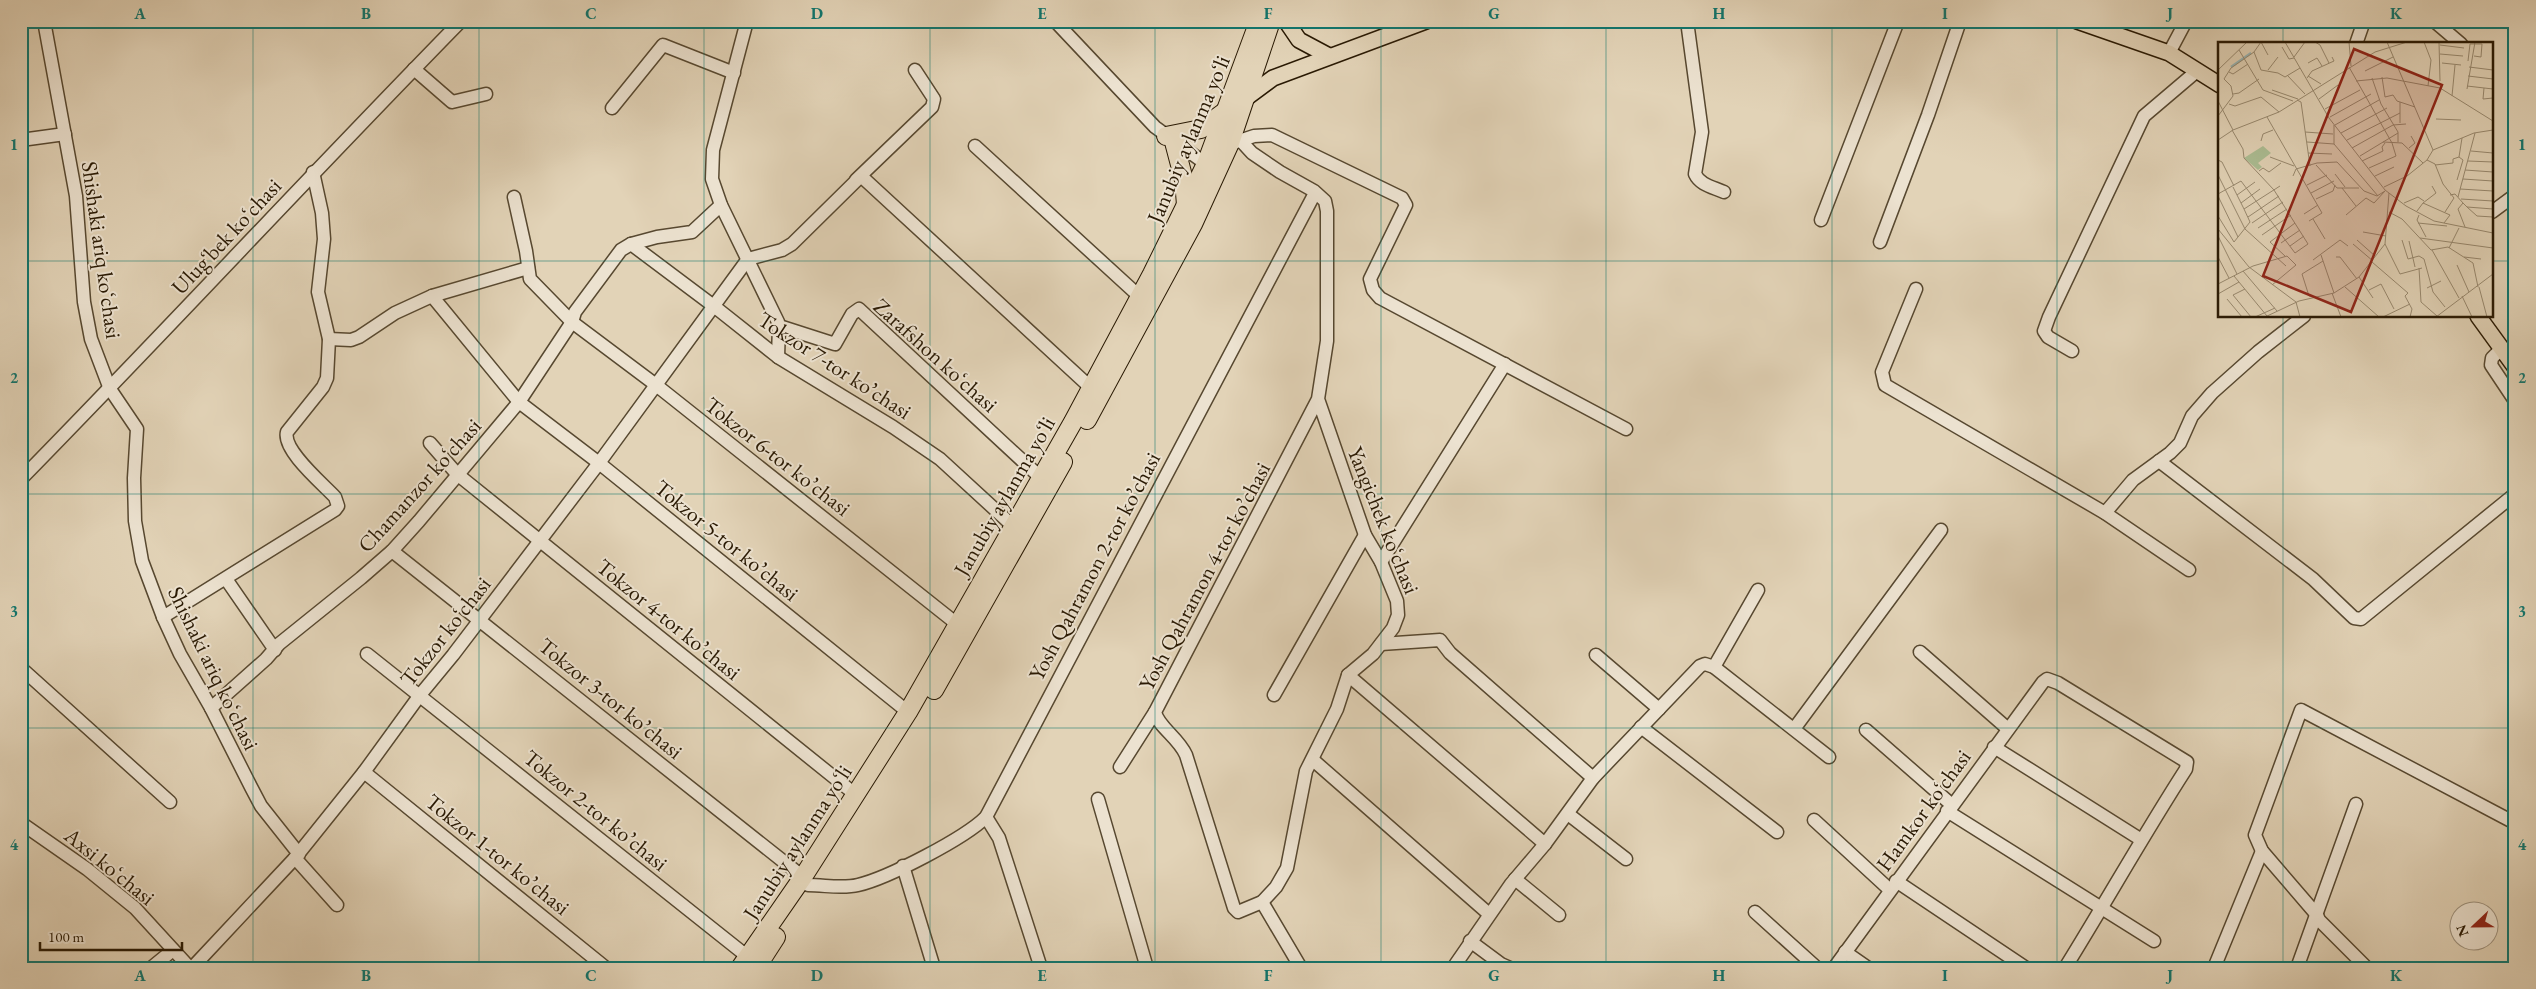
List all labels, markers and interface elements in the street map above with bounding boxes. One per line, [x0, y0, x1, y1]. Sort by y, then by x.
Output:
text: A [133, 3, 146, 24]
text: B [361, 3, 371, 24]
text: C [585, 3, 597, 24]
text: D [811, 3, 823, 24]
text: E [1037, 3, 1047, 24]
text: F [1264, 3, 1273, 24]
text: G [1488, 3, 1500, 24]
text: H [1713, 3, 1726, 24]
text: I [1942, 3, 1948, 24]
text: J [2165, 3, 2173, 24]
text: K [2390, 3, 2403, 24]
inset map [2218, 42, 2494, 318]
street label: Janubiy aylanma yoʻli [1139, 51, 1237, 229]
text: 1 [10, 134, 18, 155]
text: 1 [2518, 134, 2526, 155]
street label: Shishaki ariq koʻchasi [75, 159, 128, 341]
street label: Ulugʻbek koʻchasi [165, 172, 288, 301]
street label: Zarafshon koʻchasi [867, 292, 1004, 419]
street label: Tokzor 7-tor koʼchasi [752, 305, 917, 426]
text: 2 [10, 367, 19, 388]
text: 2 [2518, 367, 2527, 388]
street label: Tokzor 6-tor koʼchasi [699, 390, 857, 522]
street label: Janubiy aylanma yoʻli [946, 411, 1062, 583]
street label: Chamanzor koʻchasi [351, 412, 487, 559]
street label: Yangichek koʻchasi [1341, 442, 1426, 598]
street label: Yosh Qahramon 2-tor koʼchasi [1022, 447, 1167, 685]
street label: Yosh Qahramon 4-tor koʼchasi [1132, 457, 1277, 695]
street label: Tokzor 5-tor koʼchasi [649, 473, 805, 608]
street label: Tokzor 4-tor koʼchasi [591, 552, 747, 687]
street label: Tokzor koʻchasi [394, 571, 497, 692]
street label: Shishaki ariq koʻchasi [161, 581, 266, 755]
text: 3 [10, 601, 18, 622]
text: 3 [2518, 601, 2526, 622]
street label: Tokzor 3-tor koʼchasi [533, 631, 689, 766]
street label: Tokzor 2-tor koʼchasi [518, 743, 674, 878]
street label: Hamkor koʻchasi [1869, 744, 1977, 877]
street label: Janubiy aylanma yoʻli [735, 759, 858, 927]
street label: Tokzor 1-tor koʼchasi [420, 787, 576, 922]
street label: Axsi koʻchasi [58, 820, 161, 912]
text: 4 [10, 834, 19, 855]
text: 4 [2518, 834, 2527, 855]
north arrow [2448, 902, 2498, 952]
scale bar [40, 919, 182, 951]
text: N [2451, 922, 2472, 939]
text: 100 m [48, 927, 85, 946]
text: A [133, 965, 146, 986]
text: B [361, 965, 371, 986]
text: C [585, 965, 597, 986]
text: D [811, 965, 823, 986]
text: E [1037, 965, 1047, 986]
text: F [1264, 965, 1273, 986]
text: G [1488, 965, 1500, 986]
text: H [1713, 965, 1726, 986]
text: I [1942, 965, 1948, 986]
text: J [2165, 965, 2173, 986]
text: K [2390, 965, 2403, 986]

